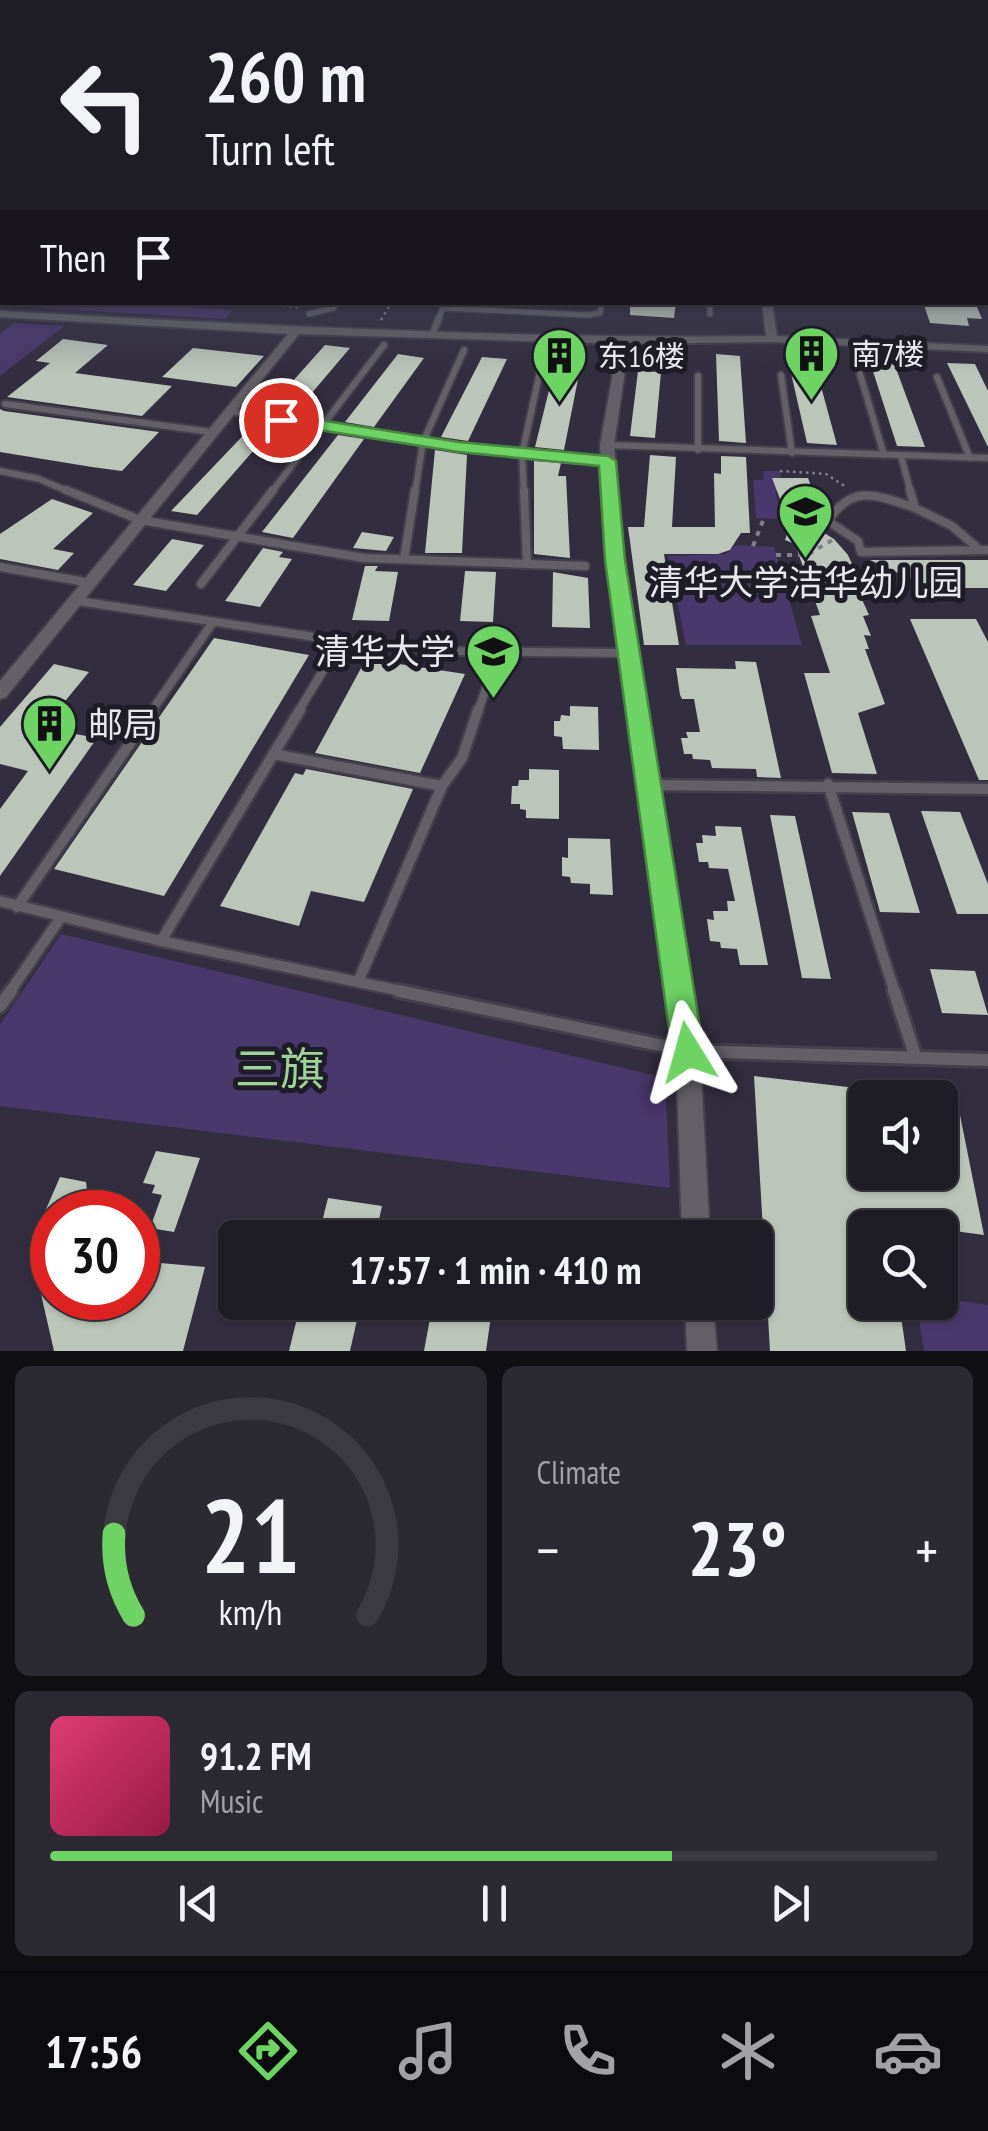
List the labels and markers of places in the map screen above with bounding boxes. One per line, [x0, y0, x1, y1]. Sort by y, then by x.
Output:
building icon: 南7楼 [782, 323, 842, 402]
building icon: 东16楼 [529, 325, 589, 404]
place label: 南7楼 [851, 334, 925, 373]
place label: 东16楼 [598, 336, 685, 375]
pin [239, 378, 324, 463]
school or university icon: 清华大学洁华幼儿园 [776, 481, 836, 560]
place label: 清华大学洁华幼儿园 [648, 559, 964, 605]
school or university icon: 清华大学 [464, 621, 524, 700]
place label: 清华大学 [315, 628, 455, 674]
building icon: 邮局 [19, 694, 79, 773]
place label: 邮局 [88, 701, 158, 747]

